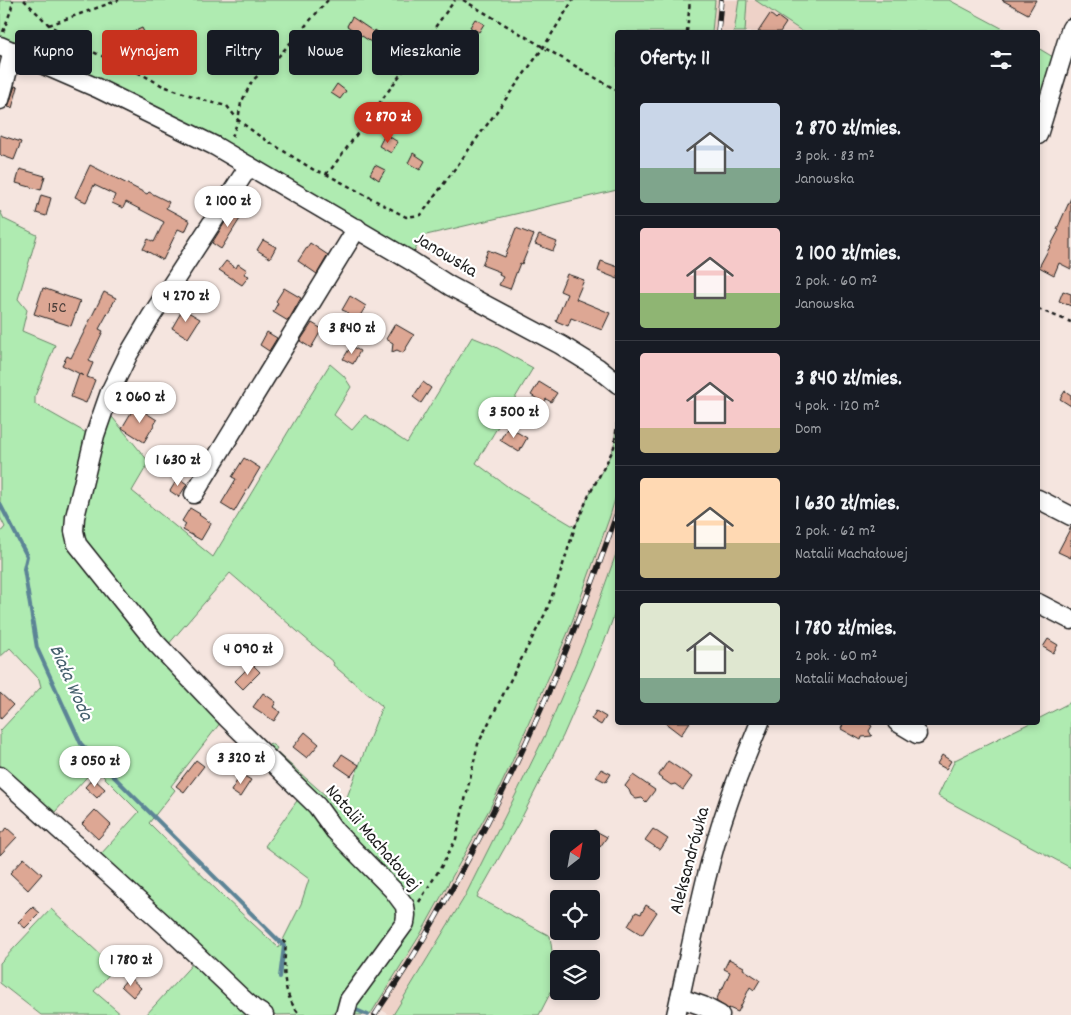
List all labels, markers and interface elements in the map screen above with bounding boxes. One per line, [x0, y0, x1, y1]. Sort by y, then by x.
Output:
chip: Kupno [15, 30, 92, 75]
chip: Wynajem [102, 30, 197, 75]
chip: Filtry [207, 30, 279, 75]
chip: Nowe [289, 30, 362, 75]
chip: Mieszkanie [372, 30, 479, 75]
text: Oferty: 11 [640, 45, 710, 75]
icon: filters [987, 46, 1015, 74]
pin: 2 870 zł [336, 102, 440, 144]
text: 2 870 zł [365, 106, 411, 129]
text: 2 870 zł/mies. [795, 115, 901, 145]
icon: home [680, 123, 740, 183]
text: 3 pok. · 83 m² [795, 145, 874, 168]
text: Janowska [795, 168, 854, 191]
pin: 2 100 zł [176, 186, 280, 228]
text: 2 100 zł [205, 190, 251, 213]
street label: Janowska [408, 226, 483, 286]
text: 2 100 zł/mies. [795, 240, 900, 270]
icon: home [680, 248, 740, 308]
text: 2 pok. · 60 m² [795, 270, 877, 293]
pin: 4 270 zł [134, 280, 238, 323]
text: 4 270 zł [163, 285, 209, 308]
text: Janowska [795, 293, 854, 316]
house number: 15C [48, 297, 66, 320]
pin: 3 840 zł [300, 312, 404, 355]
text: 3 840 zł [329, 317, 375, 340]
text: 3 840 zł/mies. [795, 365, 902, 395]
icon: home [680, 373, 740, 433]
pin: 2 060 zł [88, 382, 192, 424]
text: 2 060 zł [115, 386, 165, 409]
text: 4 pok. · 120 m² [795, 395, 880, 418]
pin: 3 500 zł [462, 396, 566, 439]
text: 3 500 zł [489, 401, 539, 424]
text: Dom [795, 418, 821, 441]
pin: 1 630 zł [126, 444, 230, 487]
text: 1 630 zł [156, 449, 200, 472]
text: 1 630 zł/mies. [795, 490, 899, 520]
icon: home [680, 498, 740, 558]
text: 2 pok. · 62 m² [795, 520, 876, 543]
text: Natalii Machałowej [795, 543, 908, 566]
text: 1 780 zł/mies. [795, 615, 896, 645]
icon: home [680, 623, 740, 683]
pin: 4 090 zł [196, 634, 300, 676]
text: 4 090 zł [224, 638, 272, 661]
water label: Biała Woda [41, 640, 100, 727]
text: 2 pok. · 60 m² [795, 645, 877, 668]
text: Natalii Machałowej [795, 668, 908, 691]
pin: 3 320 zł [189, 742, 293, 785]
pin: 3 050 zł [43, 746, 147, 788]
text: 3 320 zł [217, 747, 265, 770]
text: 3 050 zł [70, 750, 120, 773]
street label: Natalii Machałowej [318, 780, 426, 898]
street label: Aleksandrówka [664, 803, 719, 918]
north arrow [550, 830, 600, 880]
map controls [550, 830, 600, 1000]
button: locate [550, 890, 600, 940]
pin: 1 780 zł [79, 944, 183, 987]
text: 1 780 zł [110, 949, 152, 972]
button: layers [550, 950, 600, 1000]

